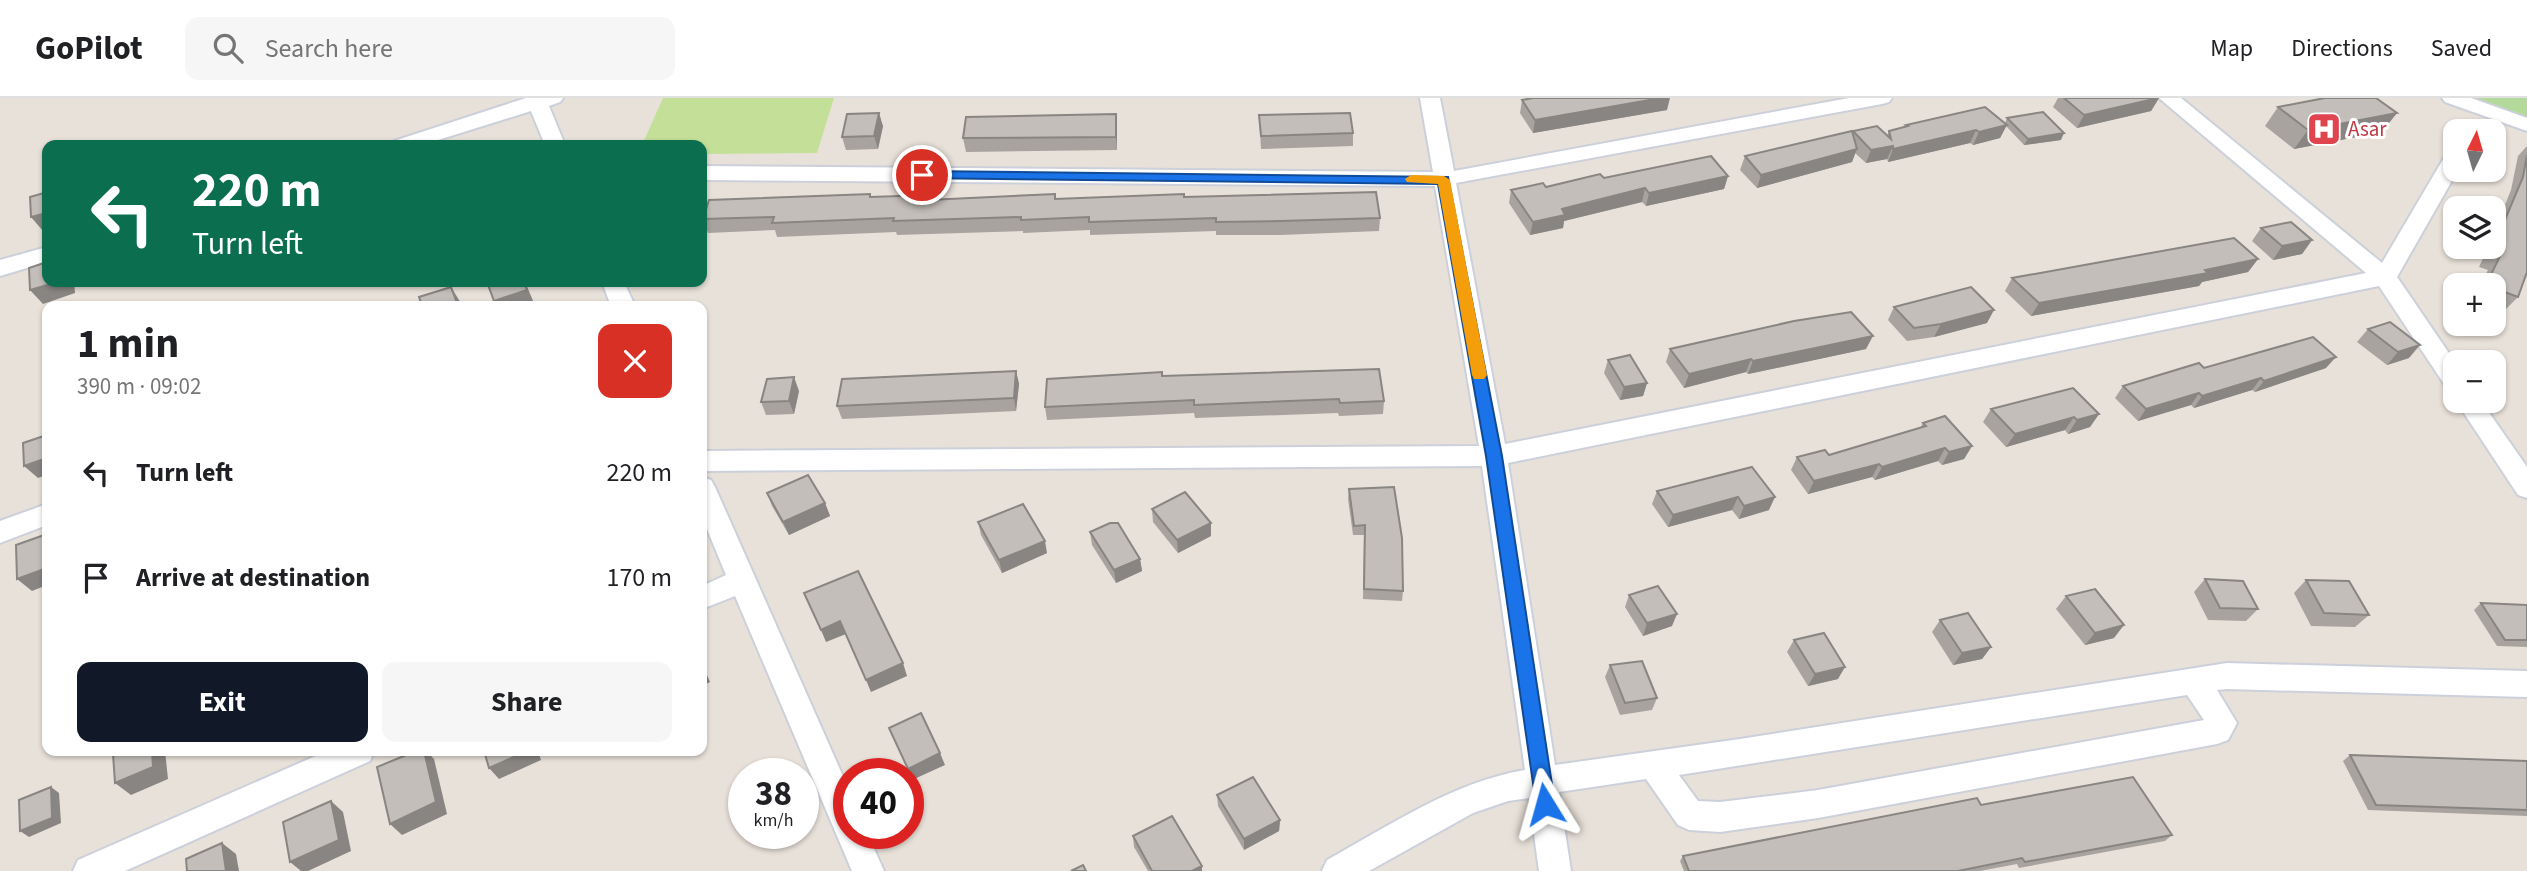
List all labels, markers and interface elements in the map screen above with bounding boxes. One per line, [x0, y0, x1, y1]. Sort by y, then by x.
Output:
search box [185, 17, 675, 80]
text: GoPilot [35, 25, 143, 72]
icon: search [209, 29, 247, 67]
text: Search here [265, 30, 393, 67]
text: Map [2210, 31, 2253, 66]
text: Directions [2291, 31, 2393, 66]
text: Saved [2431, 31, 2492, 66]
hospital icon: Asar [2305, 110, 2343, 148]
place label: Asar [2348, 114, 2387, 144]
north arrow [2443, 119, 2506, 182]
map controls [2443, 119, 2506, 413]
pin [892, 145, 952, 205]
text: 220 m [192, 156, 321, 226]
icon: arrive [903, 156, 941, 194]
icon: left [77, 168, 168, 259]
button: layers [2443, 196, 2506, 259]
text: Turn left [192, 221, 303, 267]
button: + [2443, 273, 2506, 336]
text: 1 min [77, 314, 179, 374]
button: close [598, 324, 672, 398]
button: − [2443, 350, 2506, 413]
text: 390 m · 09:02 [77, 370, 201, 403]
icon: left [77, 454, 115, 492]
text: Turn left [136, 454, 233, 491]
text: 220 m [606, 454, 672, 491]
icon: arrive [77, 559, 115, 597]
text: Arrive at destination [136, 559, 370, 596]
text: 170 m [606, 559, 672, 596]
button: Exit [77, 662, 368, 742]
button: Share [382, 662, 672, 742]
speed limit sign: 40 [833, 758, 924, 849]
position arrow [1508, 767, 1582, 841]
text: 38 [755, 769, 792, 819]
text: km/h [754, 808, 793, 833]

